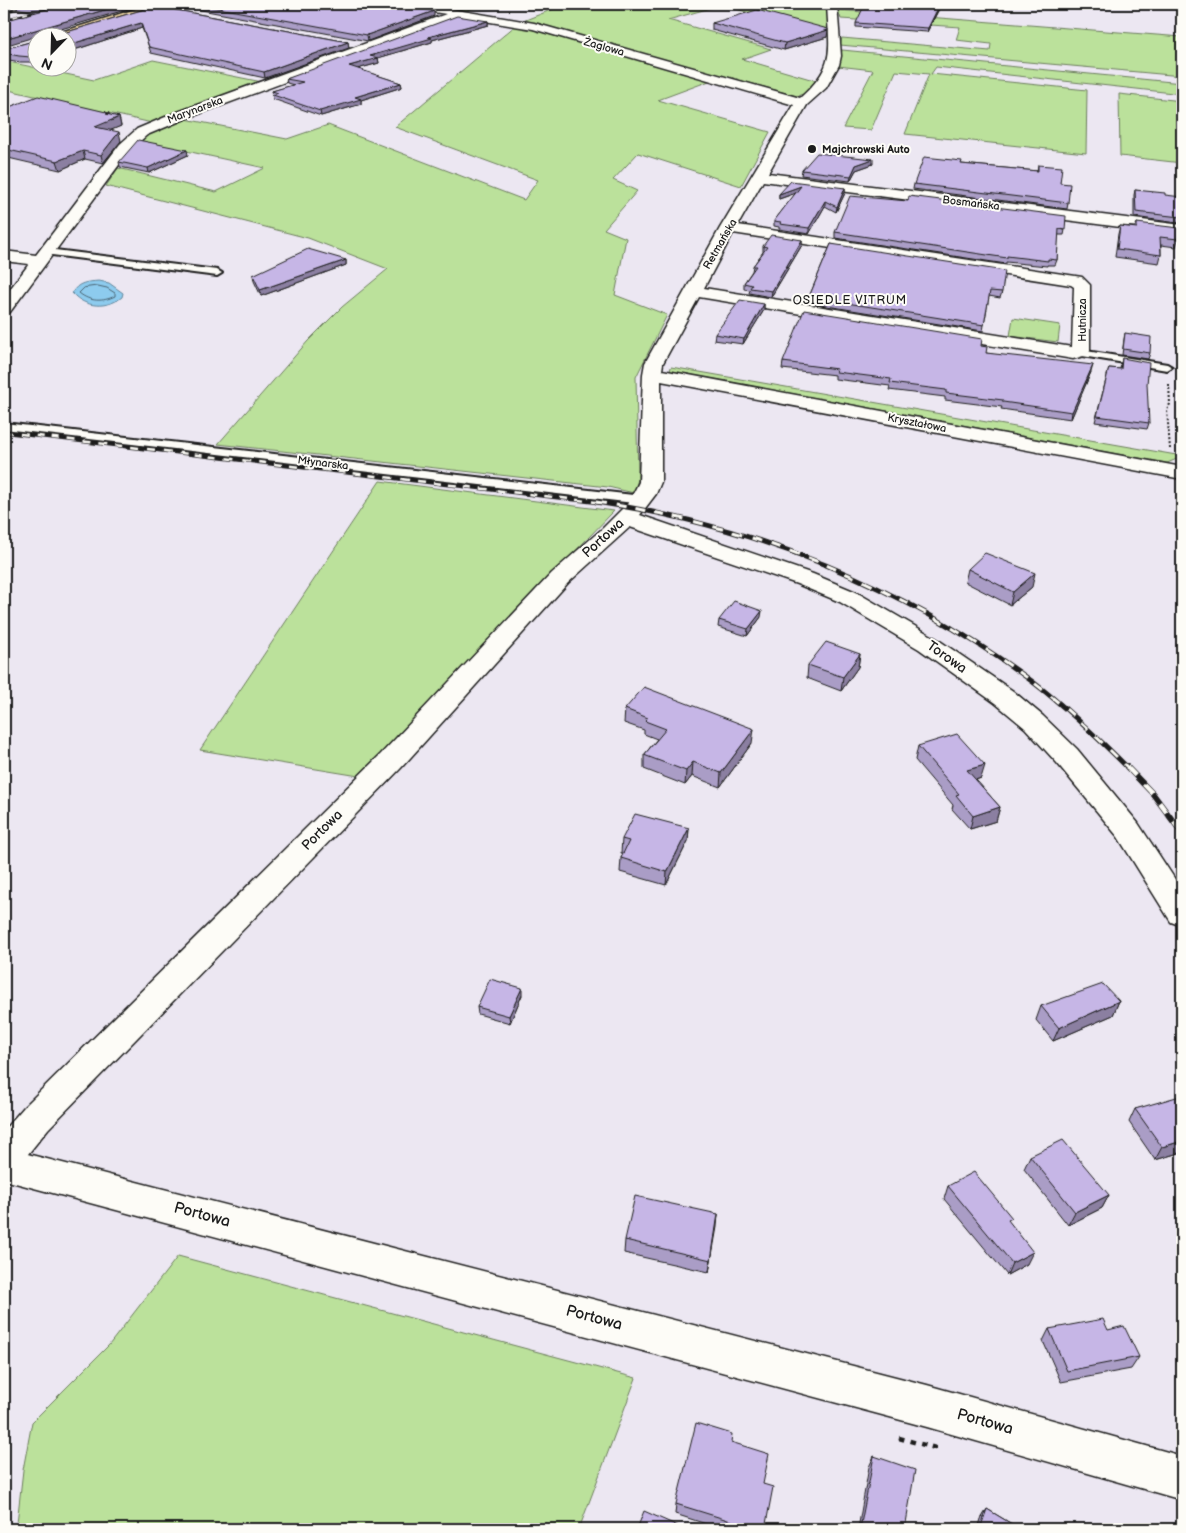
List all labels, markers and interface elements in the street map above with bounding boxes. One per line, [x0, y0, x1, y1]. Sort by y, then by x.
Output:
north arrow [28, 28, 78, 78]
street label: Żaglowa [581, 35, 626, 59]
text: N [39, 54, 55, 73]
street label: Marynarska [165, 93, 225, 127]
marker: Majchrowski Auto [806, 143, 818, 155]
place label: Majchrowski Auto [822, 143, 910, 156]
street label: Bosmańska [942, 193, 1000, 213]
street label: Retmańska [700, 217, 740, 271]
district label: OSIEDLE VITRUM [793, 293, 907, 308]
street label: Hutnicza [1076, 298, 1089, 342]
street label: Kryształowa [887, 411, 947, 435]
street label: Młynarska [297, 453, 349, 473]
street label: Portowa [579, 515, 627, 561]
street label: Torowa [924, 637, 970, 677]
street label: Portowa [298, 806, 346, 854]
street label: Portowa [172, 1198, 232, 1232]
street label: Portowa [564, 1301, 624, 1335]
street label: Portowa [955, 1405, 1015, 1439]

